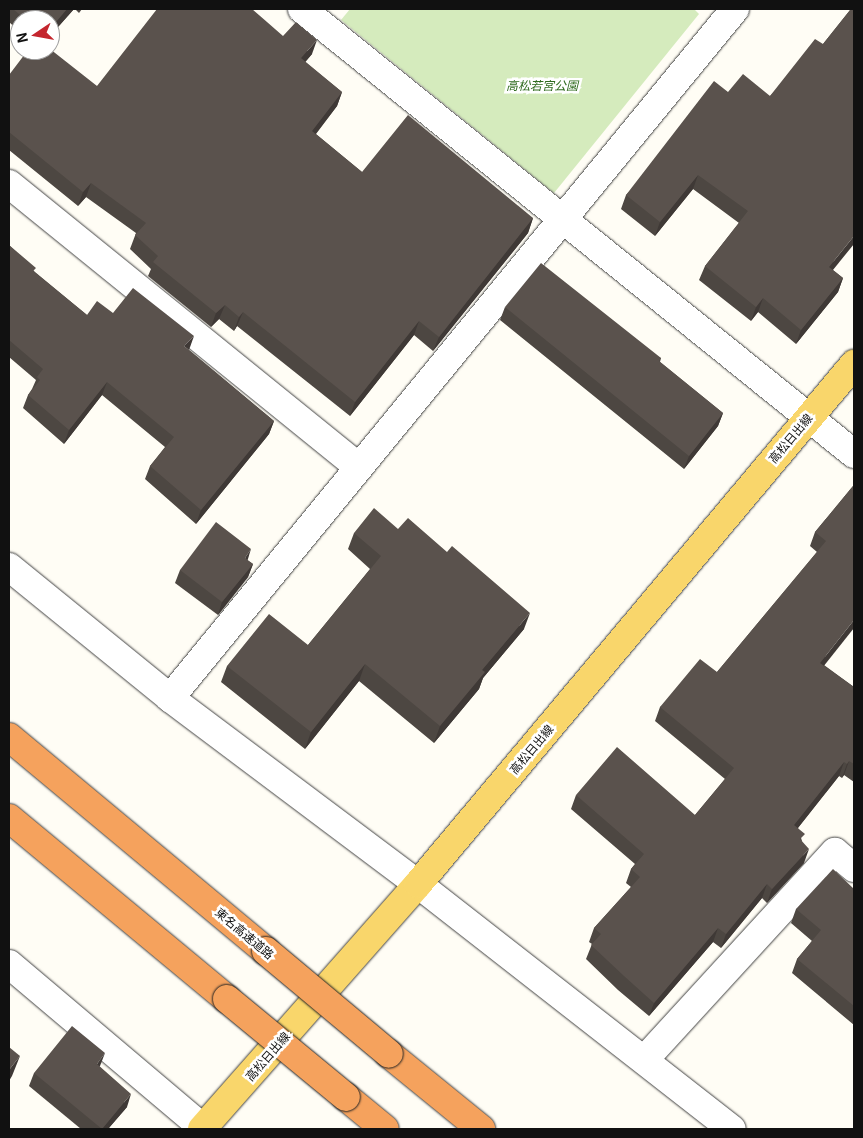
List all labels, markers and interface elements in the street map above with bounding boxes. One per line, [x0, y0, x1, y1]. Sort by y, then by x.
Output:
north arrow [10, 10, 60, 60]
text: N [10, 31, 32, 45]
park label: 高松若宮公園 [506, 78, 578, 92]
street label: 高松日出線 [765, 410, 815, 466]
street label: 高松日出線 [506, 721, 556, 777]
street label: 東名高速道路 [213, 904, 277, 962]
street label: 高松日出線 [242, 1029, 292, 1083]

